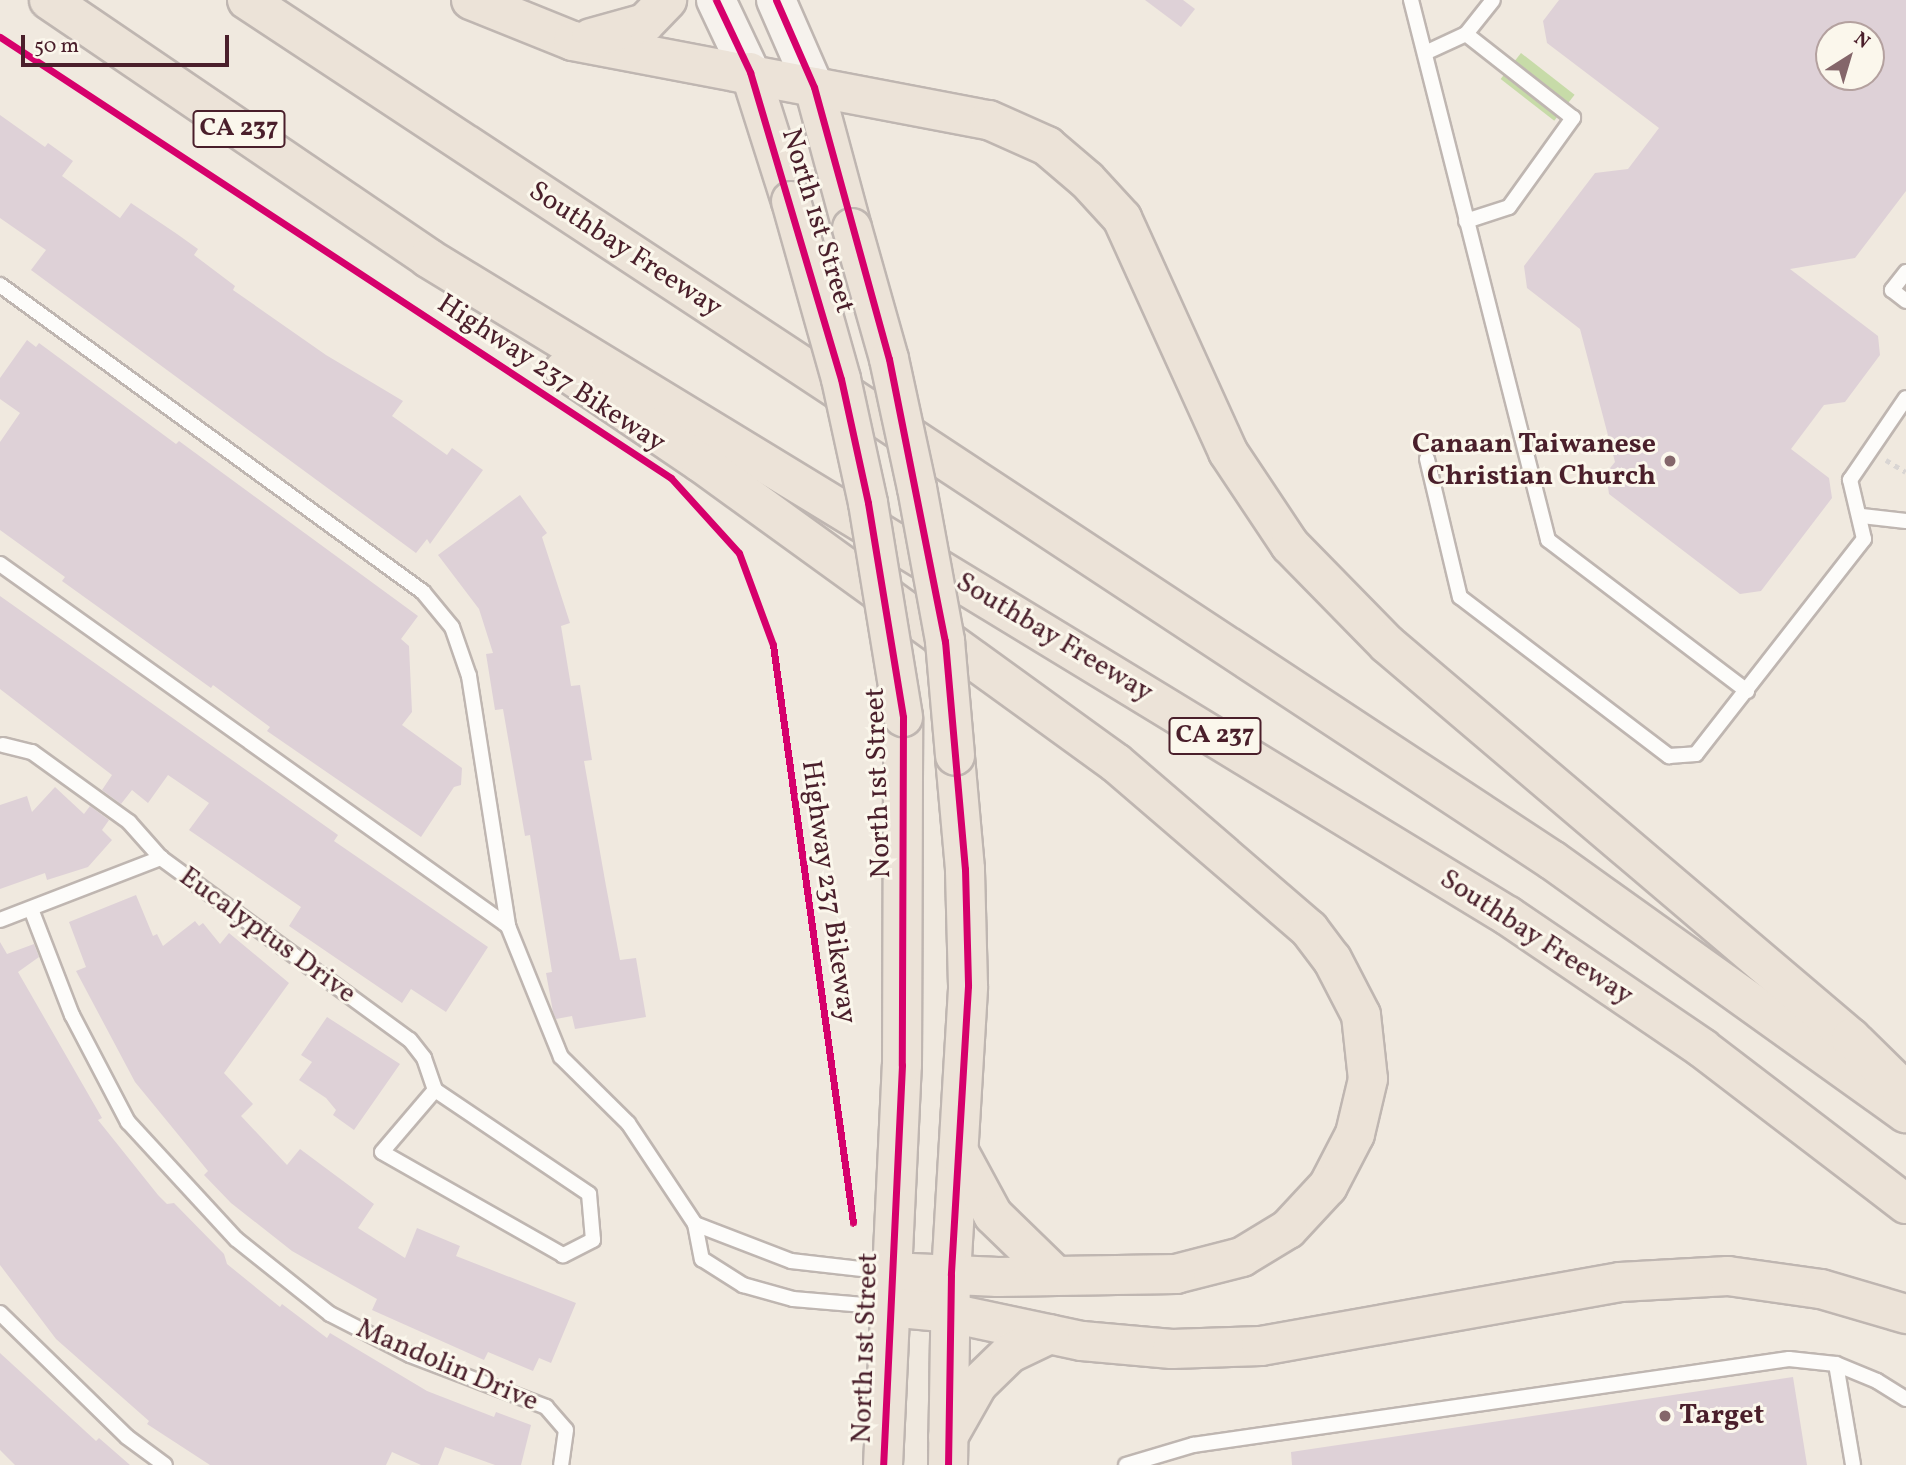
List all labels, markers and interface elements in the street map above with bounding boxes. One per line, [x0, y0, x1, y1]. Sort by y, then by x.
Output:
scale bar [24, 21, 233, 65]
north arrow [1815, 21, 1885, 91]
text: N [1848, 26, 1875, 55]
text: 50 m [34, 32, 79, 61]
road number: CA 237 [192, 106, 286, 152]
street label: North 1st Street [773, 125, 861, 317]
street label: Southbay Freeway [522, 175, 728, 325]
street label: Highway 237 Bikeway [430, 287, 672, 461]
place label: Canaan Taiwanese Christian Church [1412, 428, 1656, 494]
marker: Canaan Taiwanese Christian Church [1662, 453, 1678, 469]
street label: Southbay Freeway [949, 566, 1159, 710]
street label: North 1st Street [859, 687, 899, 879]
road number: CA 237 [1168, 714, 1262, 758]
street label: Highway 237 Bikeway [793, 758, 863, 1026]
street label: Eucalyptus Drive [172, 861, 362, 1011]
street label: Southbay Freeway [1433, 863, 1639, 1013]
street label: North 1st Street [846, 1252, 886, 1444]
street label: Mandolin Drive [351, 1313, 543, 1419]
place label: Target [1679, 1399, 1764, 1433]
marker: Target [1657, 1408, 1673, 1424]

